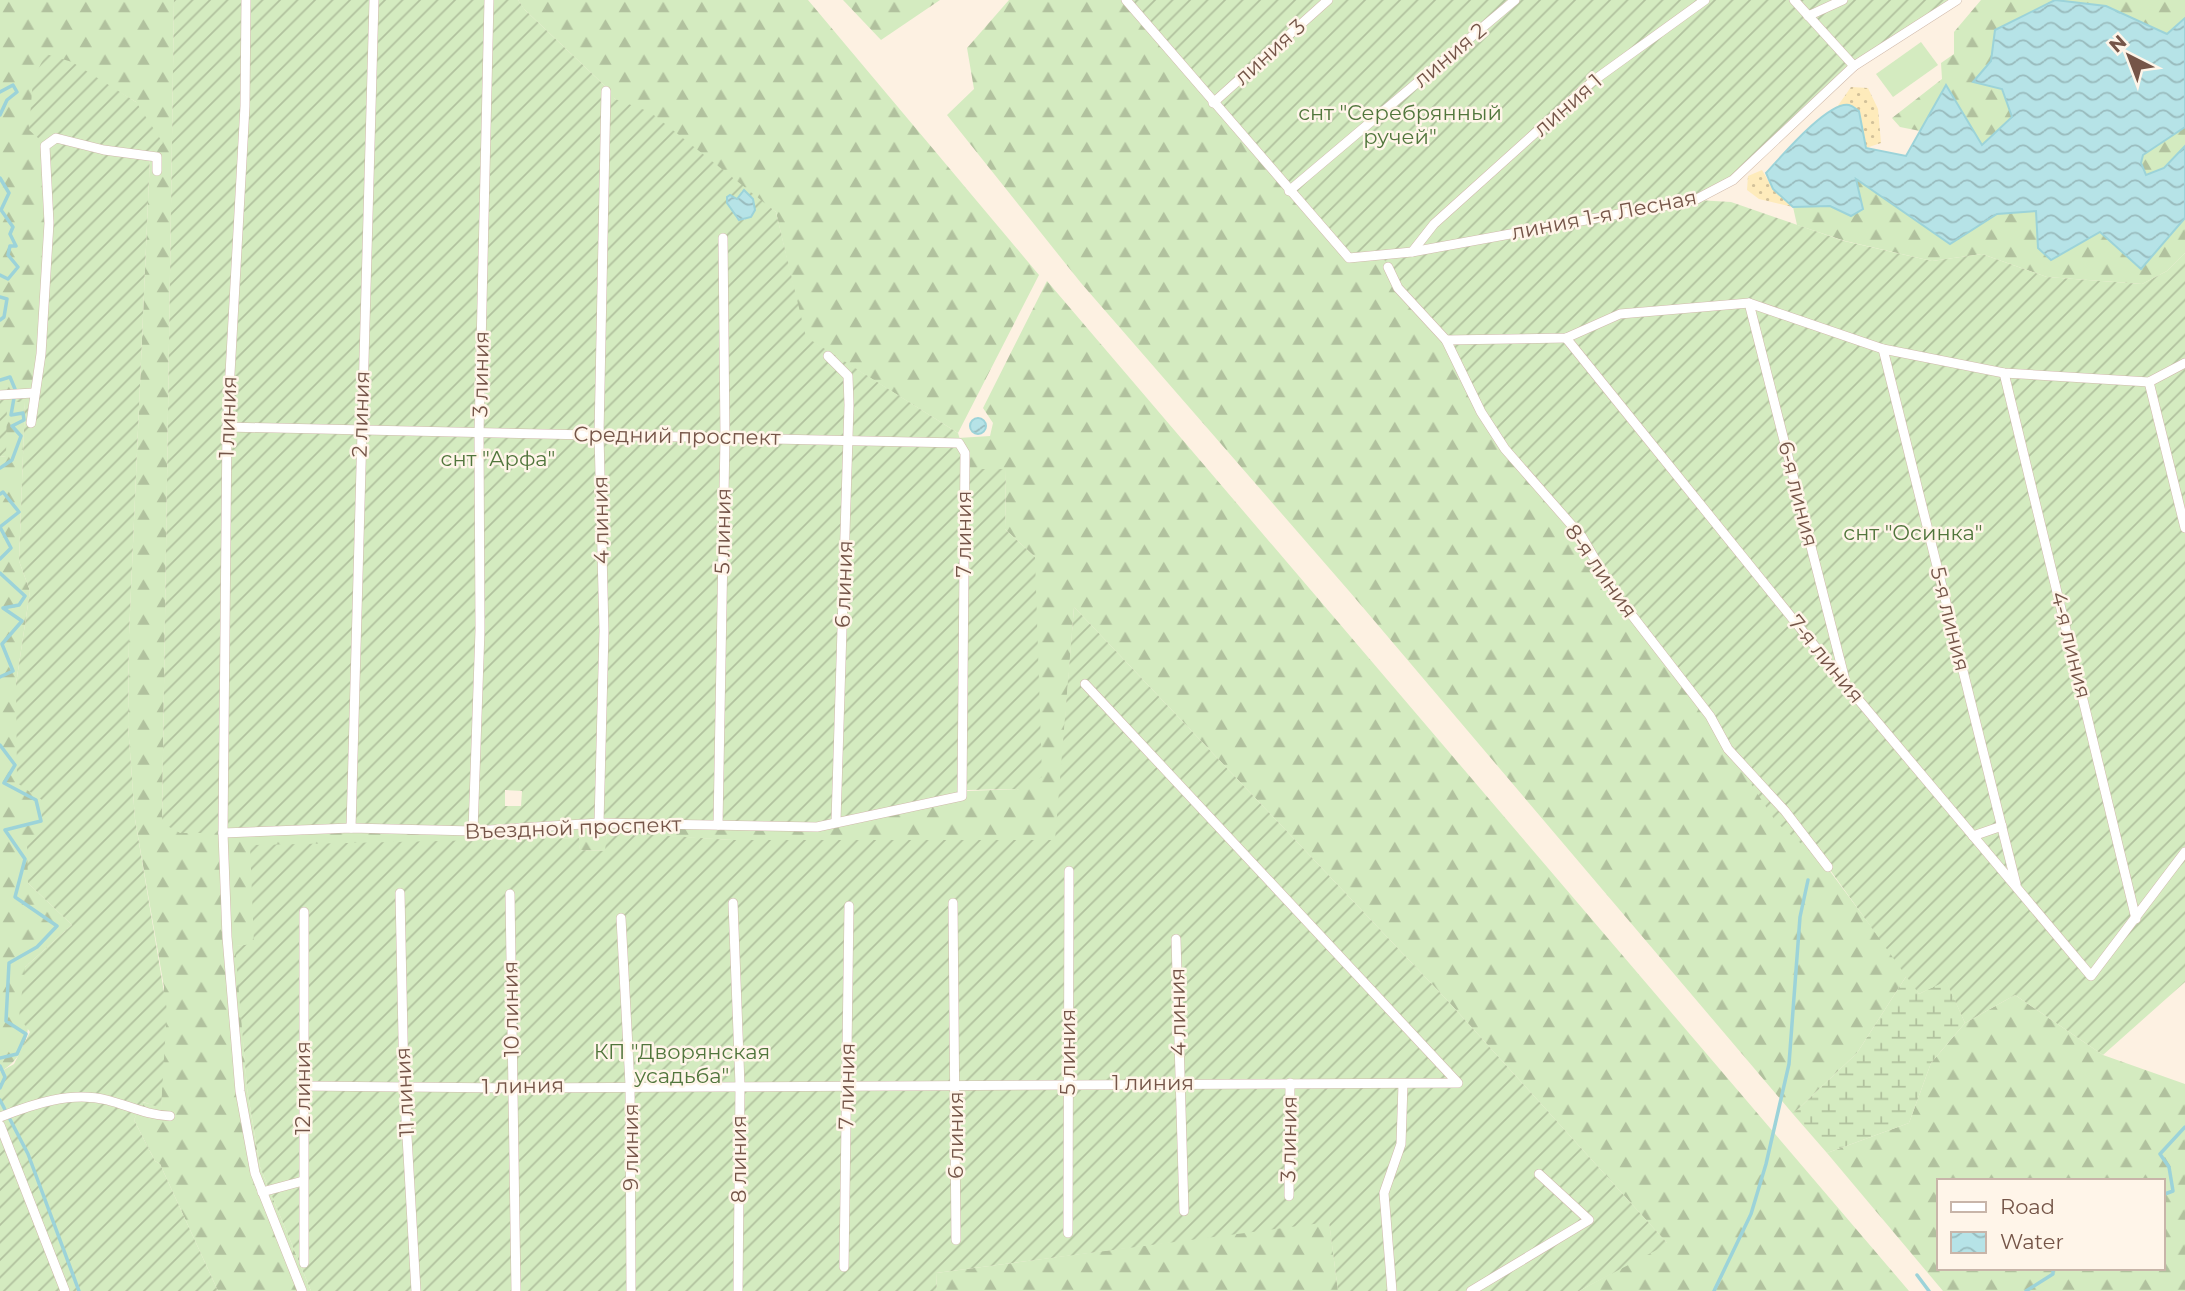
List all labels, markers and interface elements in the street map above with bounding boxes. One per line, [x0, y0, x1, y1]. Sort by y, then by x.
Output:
street label: линия 3 [1229, 13, 1310, 90]
street label: линия 2 [1409, 17, 1491, 92]
north arrow [2094, 21, 2164, 91]
text: N [2105, 30, 2131, 57]
street label: линия 1 [1528, 68, 1607, 141]
park label: снт "Серебрянный ручей" [1298, 100, 1502, 149]
street label: линия 1-я Лесная [1509, 184, 1699, 245]
street label: 3 линия [467, 331, 494, 417]
street label: 2 линия [346, 370, 375, 458]
street label: 1 линия [214, 375, 241, 458]
street label: Средний проспект [573, 421, 781, 450]
street label: 6-я линия [1773, 439, 1824, 549]
park label: снт "Арфа" [441, 446, 555, 471]
street label: 4 линия [587, 476, 614, 564]
street label: 5 линия [709, 488, 736, 574]
street label: 7 линия [951, 491, 976, 577]
street label: 8-я линия [1560, 519, 1643, 622]
park label: снт "Осинка" [1843, 520, 1983, 545]
street label: 6 линия [829, 540, 858, 628]
street label: 5-я линия [1925, 564, 1976, 674]
street label: 4-я линия [2046, 589, 2097, 701]
street label: 7-я линия [1783, 610, 1870, 708]
street label: Въездной проспект [464, 811, 682, 844]
street label: 10 линия [497, 961, 524, 1057]
street label: 4 линия [1164, 968, 1191, 1056]
street label: 5 линия [1055, 1009, 1080, 1095]
park label: КП "Дворянская усадьба" [594, 1039, 770, 1088]
street label: 12 линия [290, 1041, 315, 1135]
street label: 7 линия [833, 1042, 860, 1130]
street label: 11 линия [390, 1047, 419, 1137]
street label: 1 линия [1112, 1070, 1194, 1095]
street label: 1 линия [482, 1072, 564, 1099]
street label: 6 линия [943, 1091, 968, 1179]
street label: 3 линия [1275, 1096, 1302, 1182]
street label: 9 линия [618, 1103, 643, 1191]
street label: 8 линия [726, 1115, 751, 1203]
legend [1937, 1179, 2164, 1270]
text: Road [2000, 1194, 2055, 1219]
text: Water [2000, 1229, 2064, 1254]

